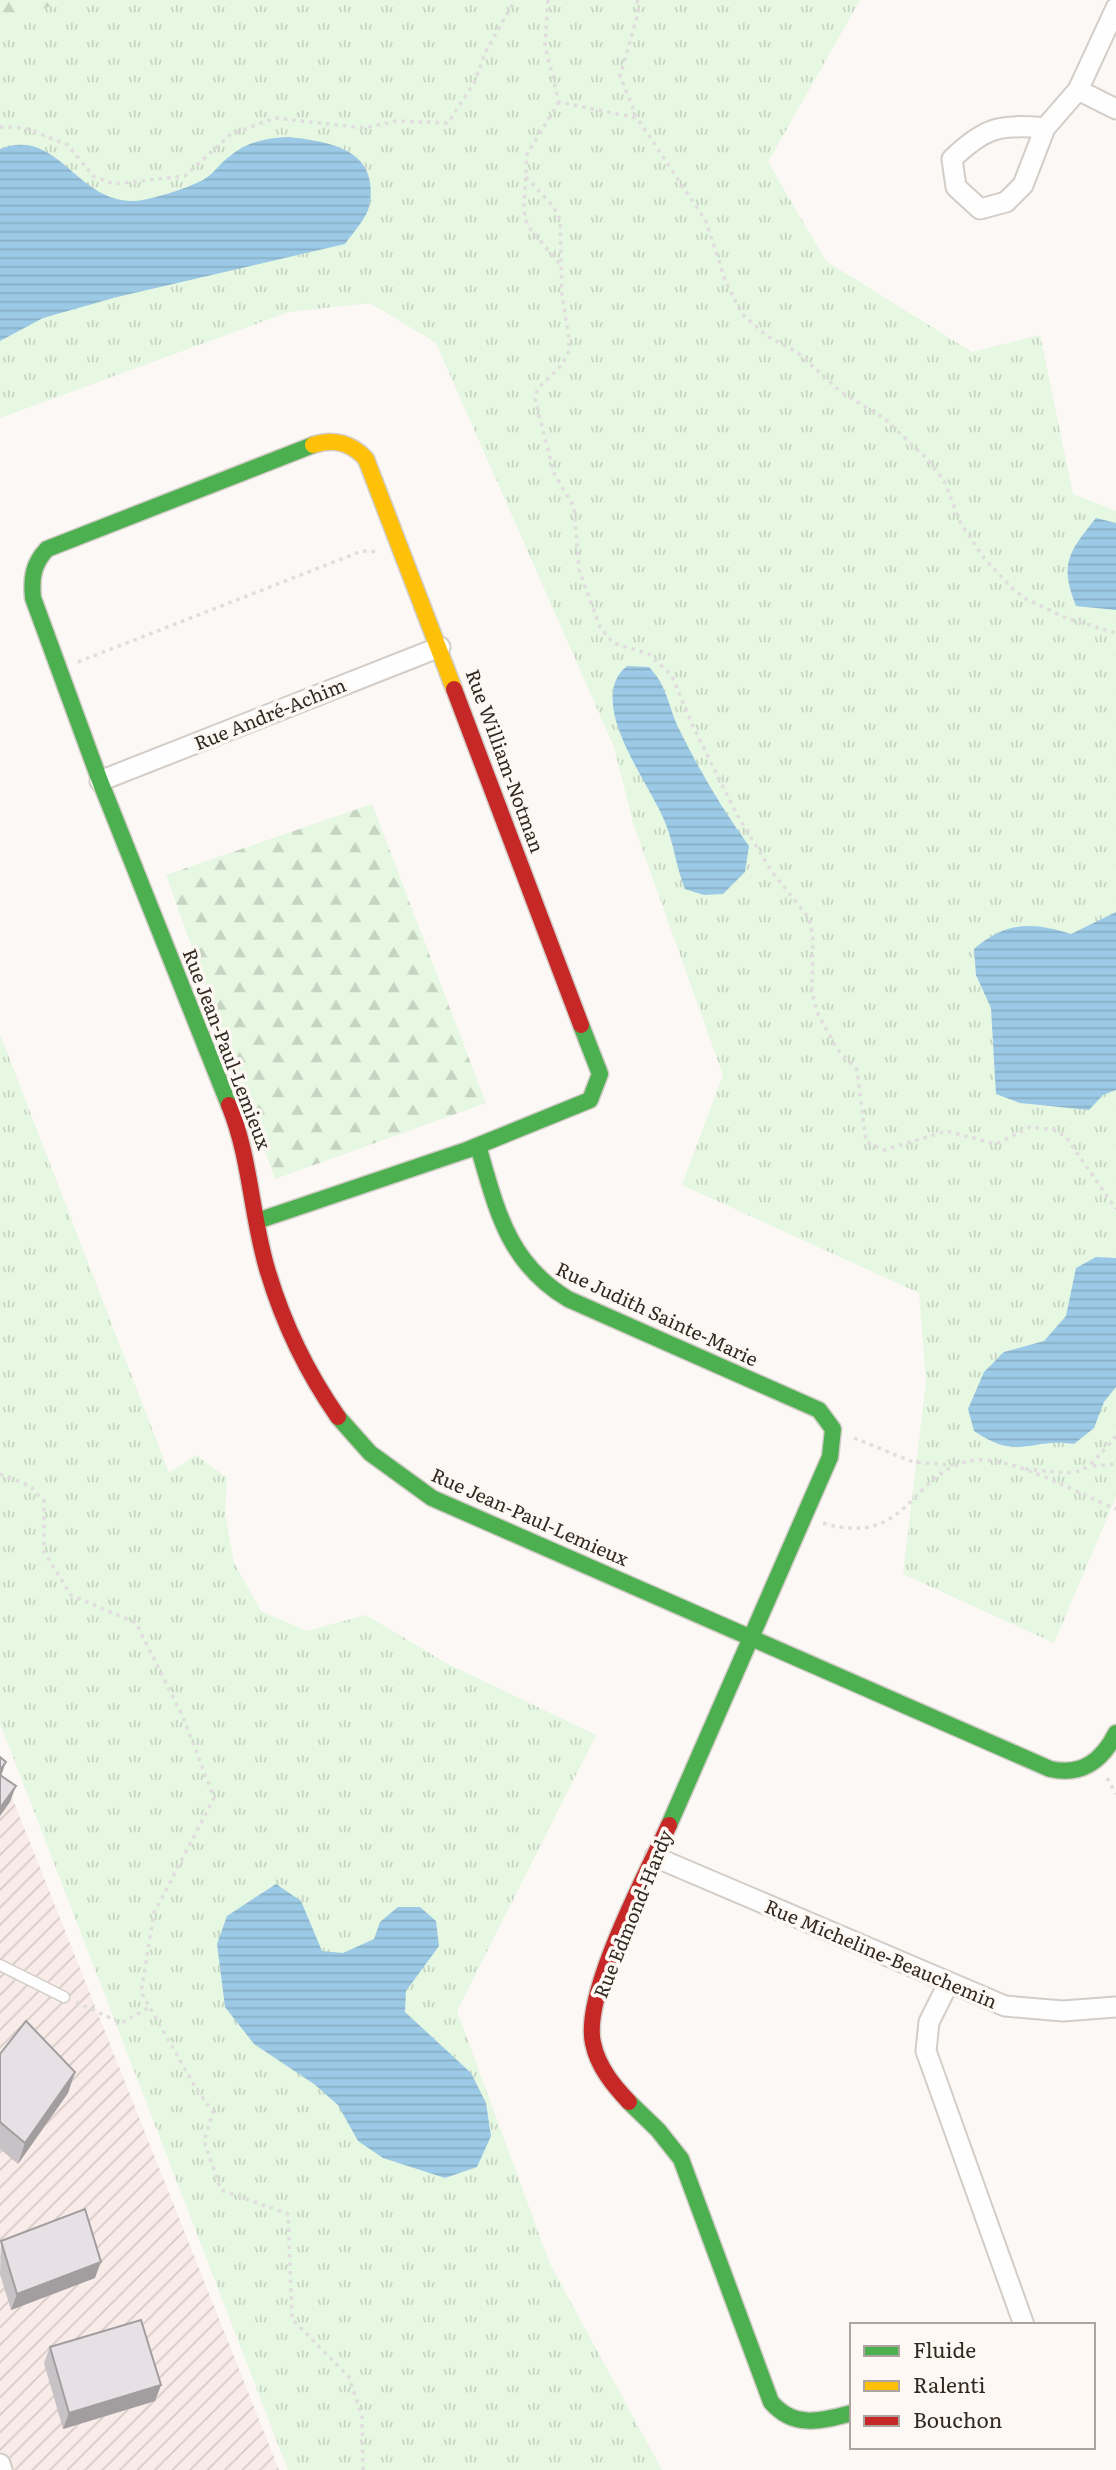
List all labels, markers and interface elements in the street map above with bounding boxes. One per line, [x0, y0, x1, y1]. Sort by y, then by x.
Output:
street label: Rue William-Notman [460, 665, 552, 856]
street label: Rue André-Achim [189, 670, 350, 756]
street label: Rue Jean-Paul-Lemieux [177, 944, 279, 1153]
street label: Rue Judith Sainte-Marie [552, 1254, 763, 1372]
street label: Rue Jean-Paul-Lemieux [427, 1460, 634, 1572]
street label: Rue Edmond-Hardy [586, 1825, 679, 2002]
street label: Rue Micheline-Beauchemin [761, 1891, 1002, 2015]
legend [850, 2323, 1095, 2449]
text: Fluide [913, 2333, 976, 2364]
text: Ralenti [913, 2368, 986, 2399]
text: Bouchon [913, 2403, 1003, 2434]

